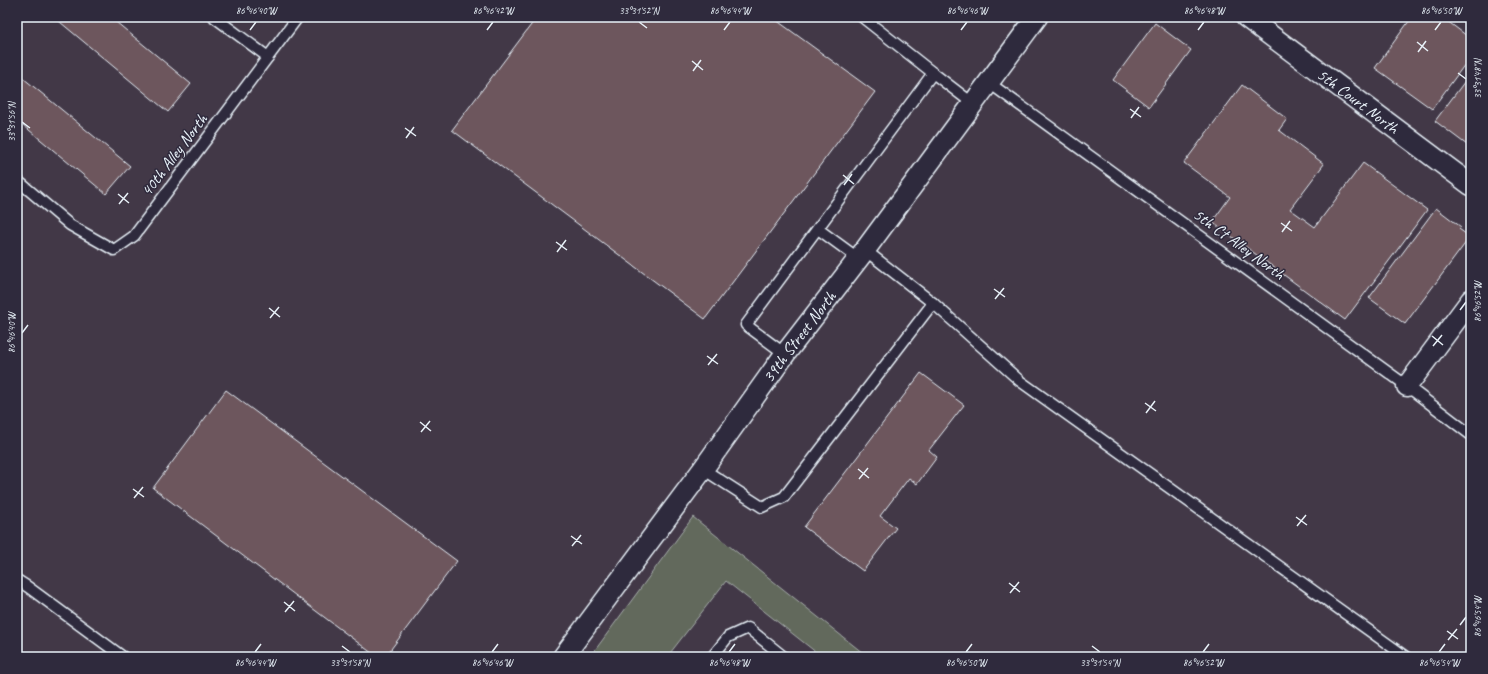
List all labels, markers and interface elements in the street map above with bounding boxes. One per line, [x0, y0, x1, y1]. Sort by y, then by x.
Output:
text: 86°46'40"W [236, 4, 278, 17]
text: 86°46'42"W [473, 4, 515, 17]
text: 33°31'52"N [619, 4, 661, 17]
text: 86°46'44"W [710, 4, 752, 17]
text: 86°46'46"W [947, 4, 989, 17]
text: 86°46'48"W [1184, 4, 1226, 17]
text: 86°46'50"W [1421, 4, 1463, 17]
text: 33°31'48"N [1471, 57, 1484, 99]
street label: 5th Court North [1313, 63, 1404, 139]
text: 33°31'56"N [5, 100, 18, 142]
street label: 40th Alley North [136, 108, 213, 201]
street label: 5th Ct Alley North [1189, 204, 1289, 284]
text: 86°46'52"W [1471, 280, 1484, 322]
street label: 39th Street North [758, 286, 841, 386]
text: 86°46'40"W [5, 311, 18, 353]
text: 86°46'54"W [1471, 595, 1484, 637]
text: 86°46'44"W [235, 656, 277, 669]
text: 33°31'58"N [330, 656, 372, 669]
text: 86°46'46"W [472, 656, 514, 669]
text: 86°46'48"W [709, 656, 751, 669]
text: 86°46'50"W [946, 656, 988, 669]
text: 33°31'54"N [1080, 656, 1122, 669]
text: 86°46'52"W [1183, 656, 1225, 669]
text: 86°46'54"W [1419, 656, 1461, 669]

